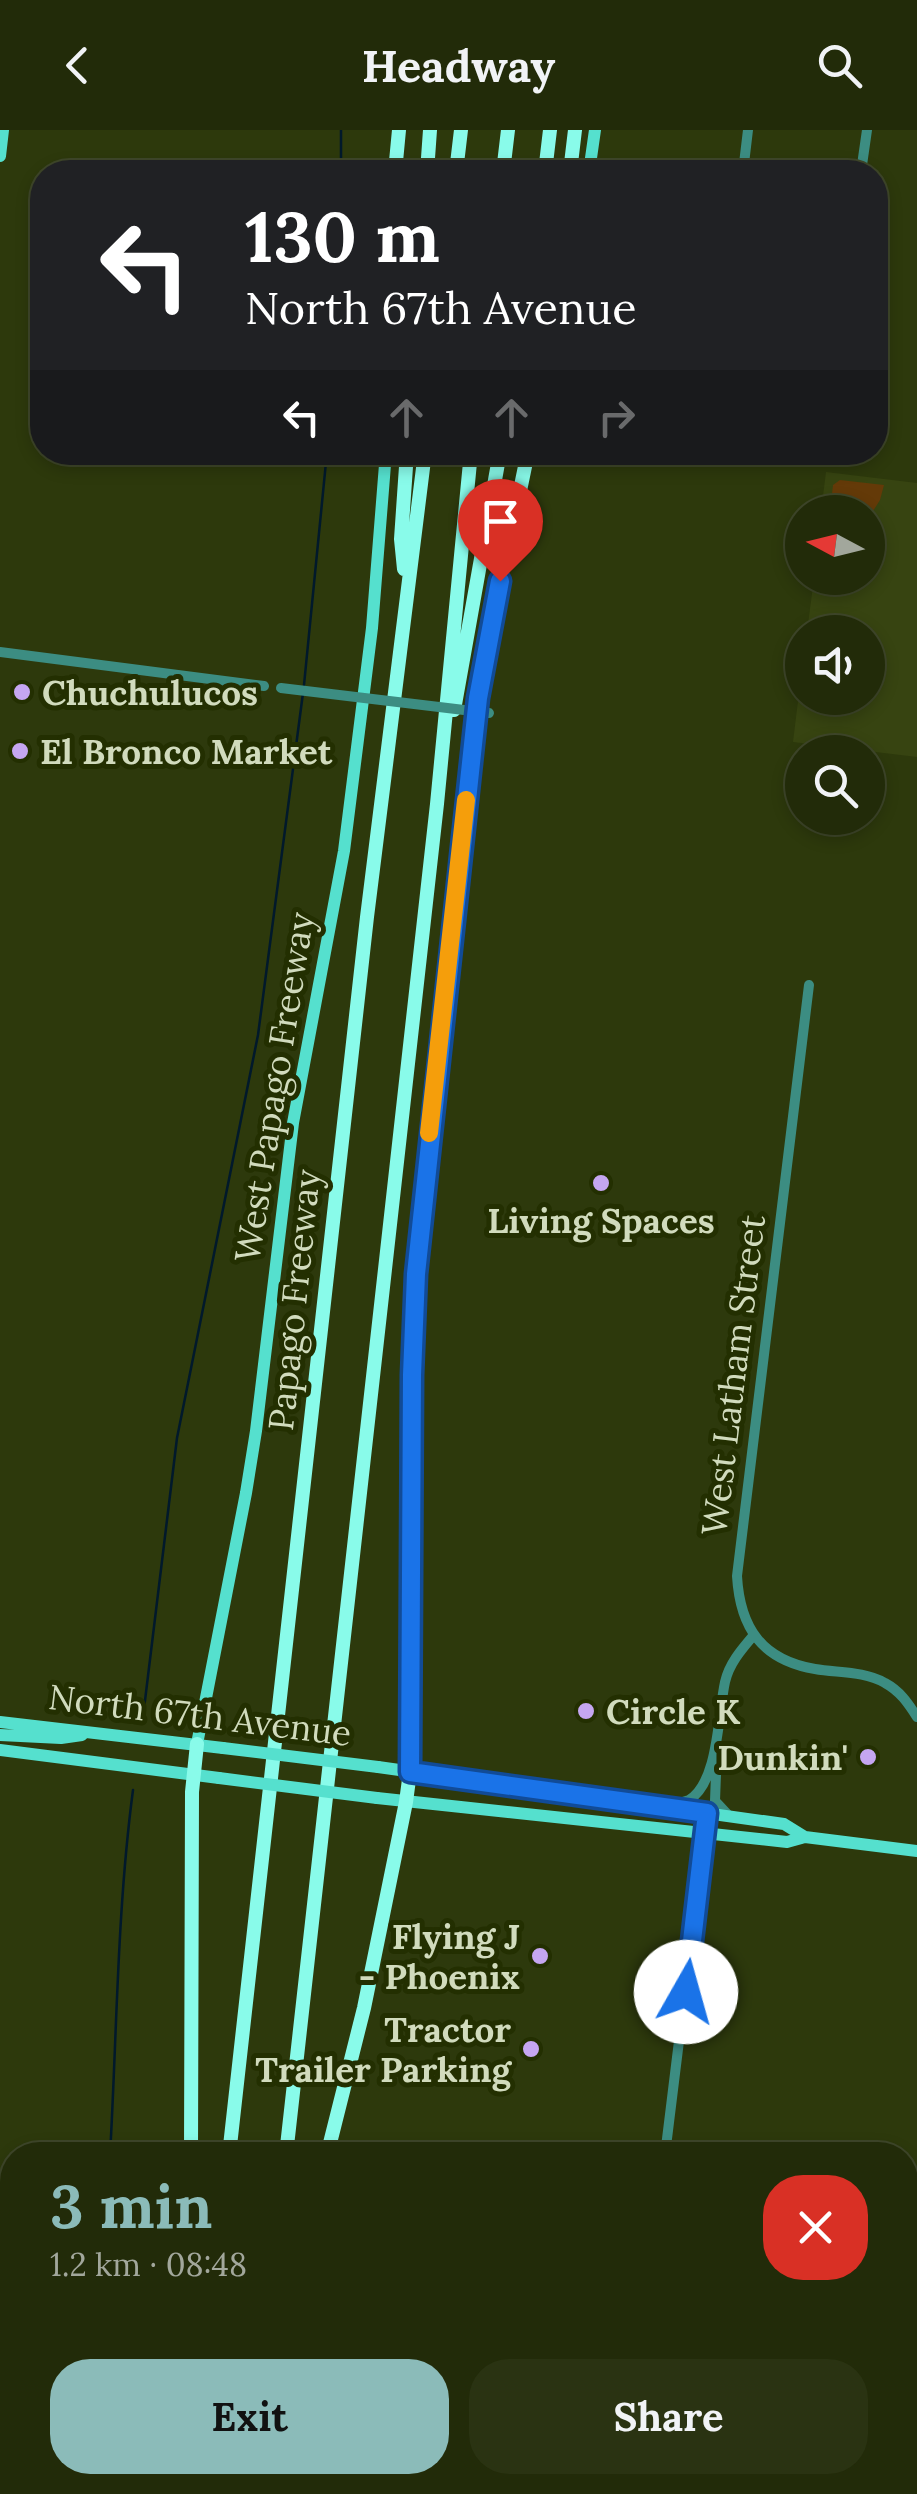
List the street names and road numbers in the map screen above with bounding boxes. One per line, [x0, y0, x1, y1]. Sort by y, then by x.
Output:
street label: West Papago Freeway [224, 908, 324, 1265]
street label: Papago Freeway [258, 1167, 330, 1433]
street label: West Latham Street [691, 1212, 775, 1538]
street label: North 67th Avenue [46, 1674, 354, 1756]

